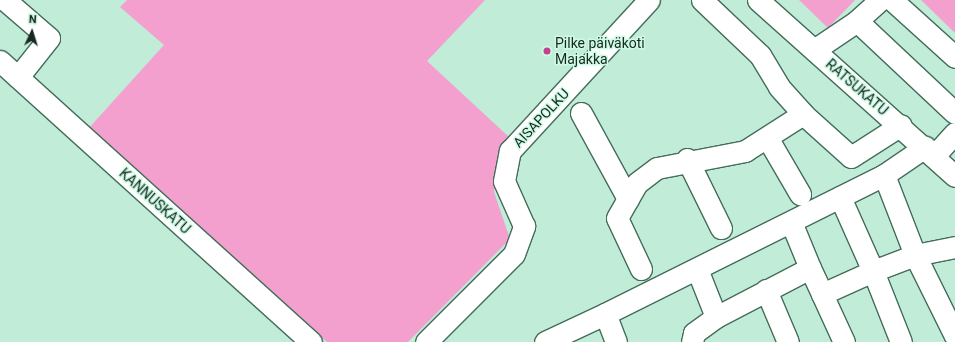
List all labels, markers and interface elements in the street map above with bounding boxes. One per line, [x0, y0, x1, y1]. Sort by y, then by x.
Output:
north arrow [12, 12, 52, 52]
text: N [29, 13, 37, 26]
place label: Pilke päiväkoti Majakka [555, 35, 645, 68]
marker: Pilke päiväkoti Majakka [542, 46, 552, 56]
street label: RATSUKATU [822, 55, 892, 119]
street label: AISAPOLKU [510, 85, 572, 151]
street label: KANNUSKATU [116, 165, 194, 237]

